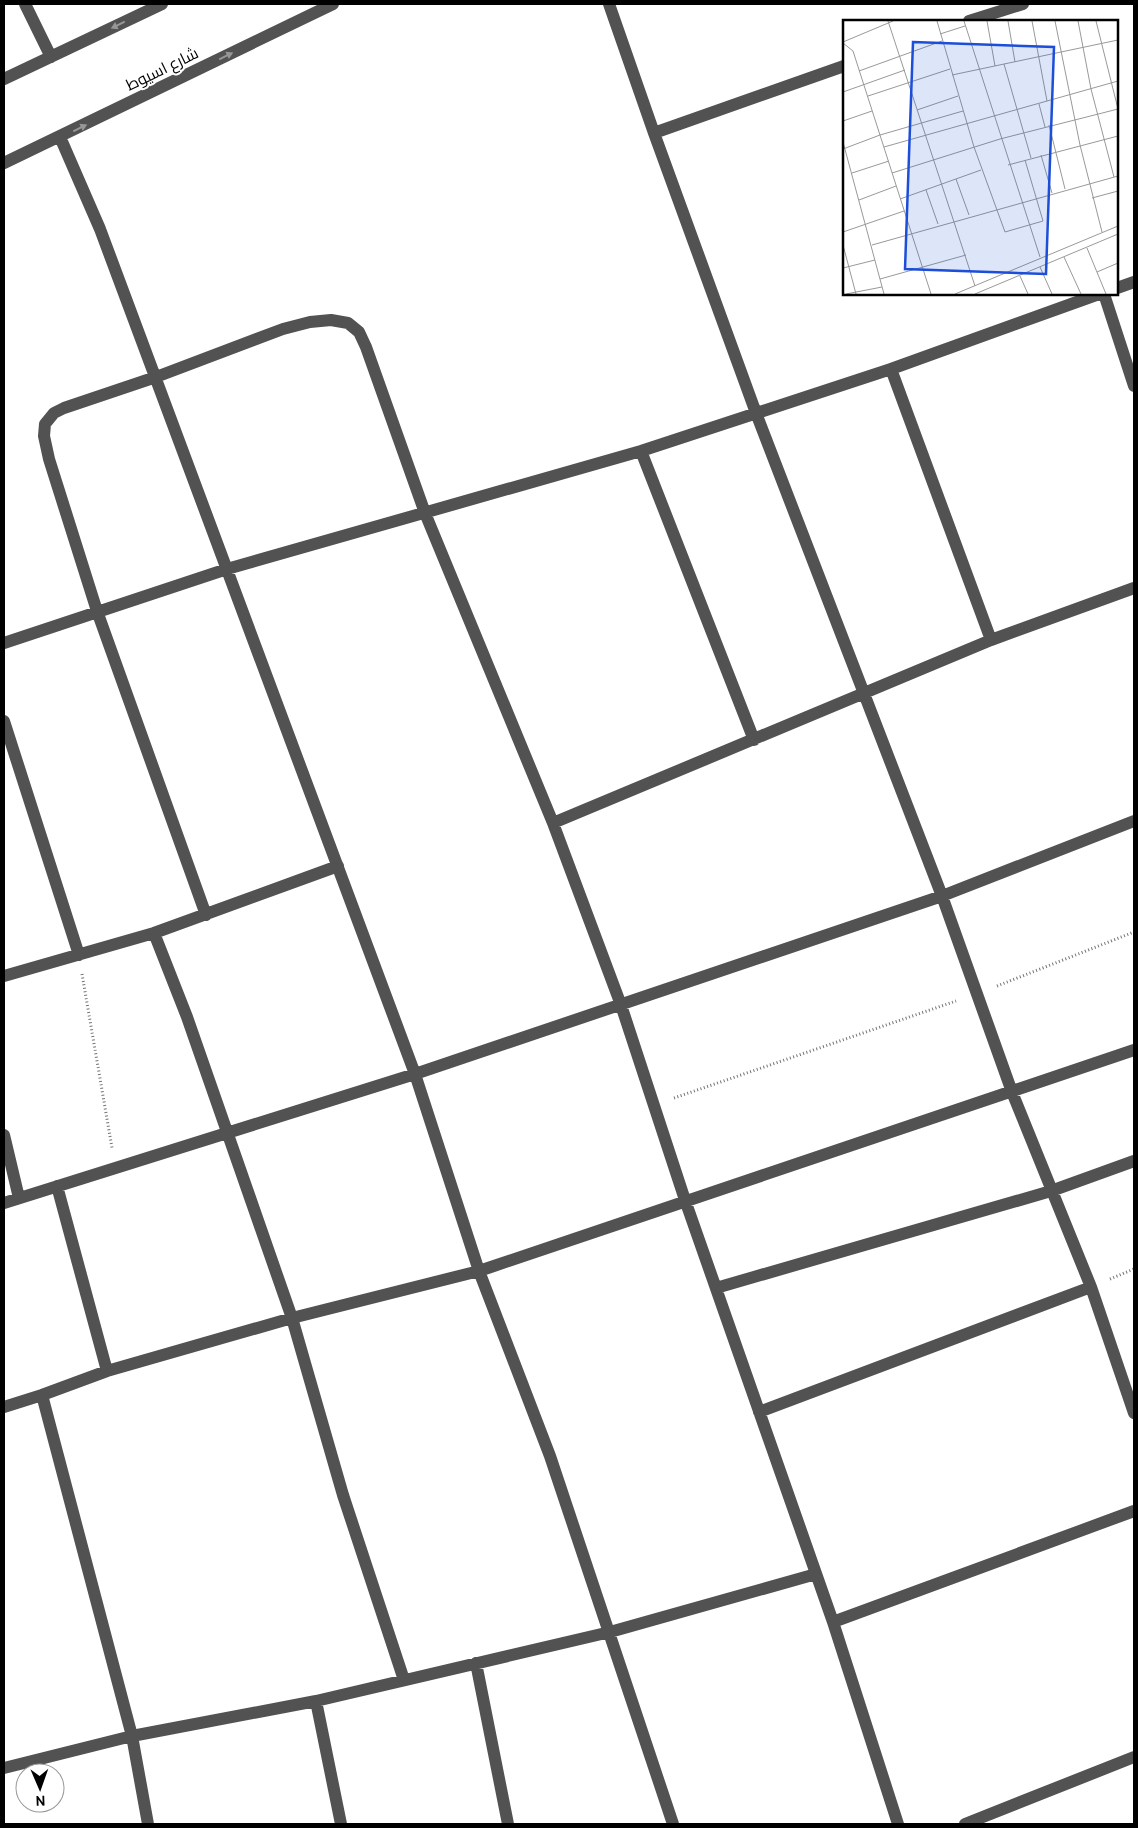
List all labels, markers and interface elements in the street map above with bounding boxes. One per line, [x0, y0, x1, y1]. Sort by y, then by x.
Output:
inset map [843, 20, 1118, 295]
one-way arrow [111, 21, 125, 29]
street label: شارع اسيوط [123, 43, 202, 97]
one-way arrow [219, 52, 233, 60]
one-way arrow [73, 123, 87, 131]
north arrow [15, 1763, 65, 1813]
text: N [35, 1792, 46, 1810]

